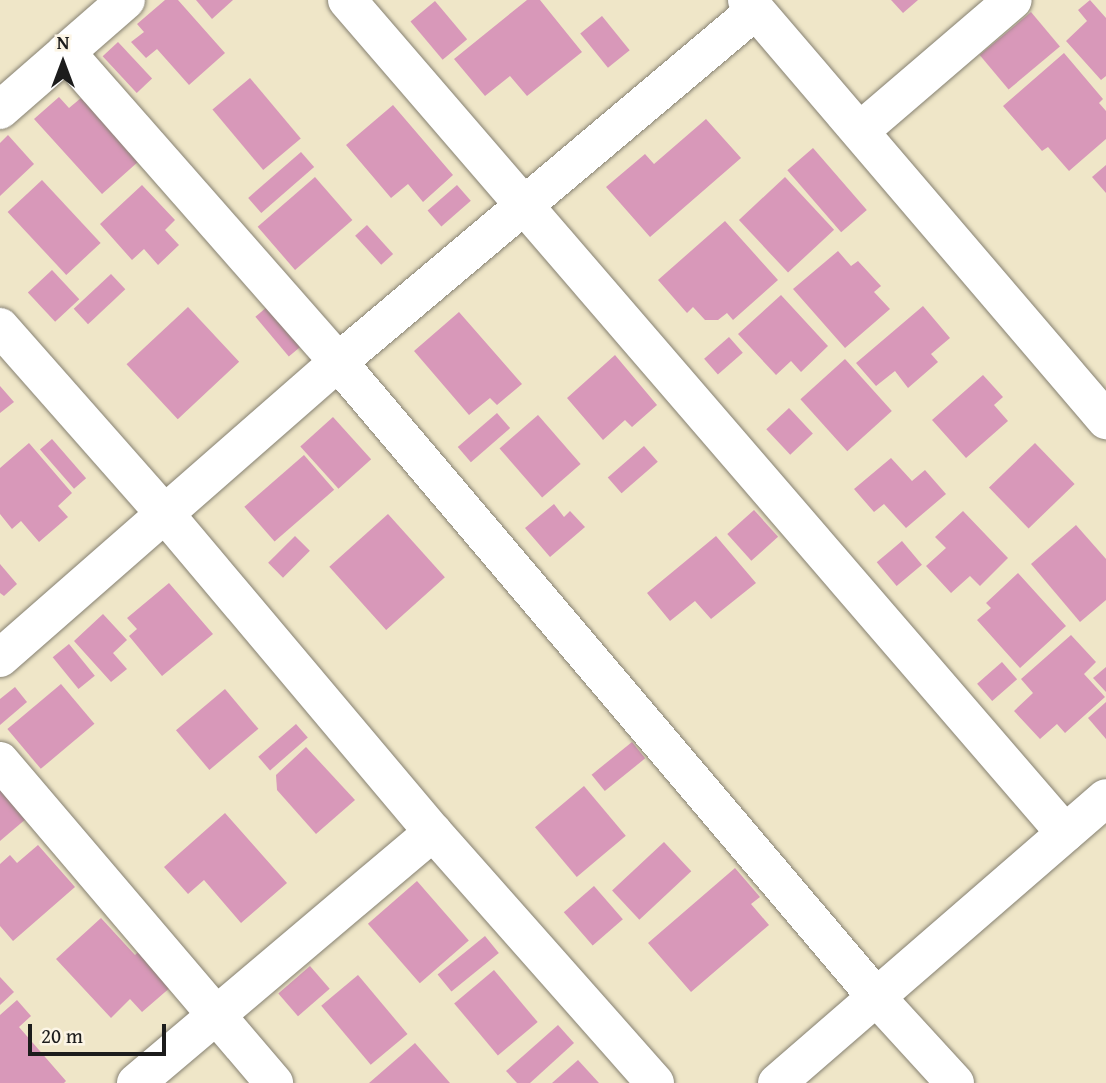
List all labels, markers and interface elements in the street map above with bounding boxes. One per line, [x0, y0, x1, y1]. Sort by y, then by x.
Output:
north arrow [28, 28, 98, 98]
text: N [57, 28, 69, 56]
scale bar [32, 1010, 170, 1054]
text: 20 m [41, 1020, 83, 1051]

